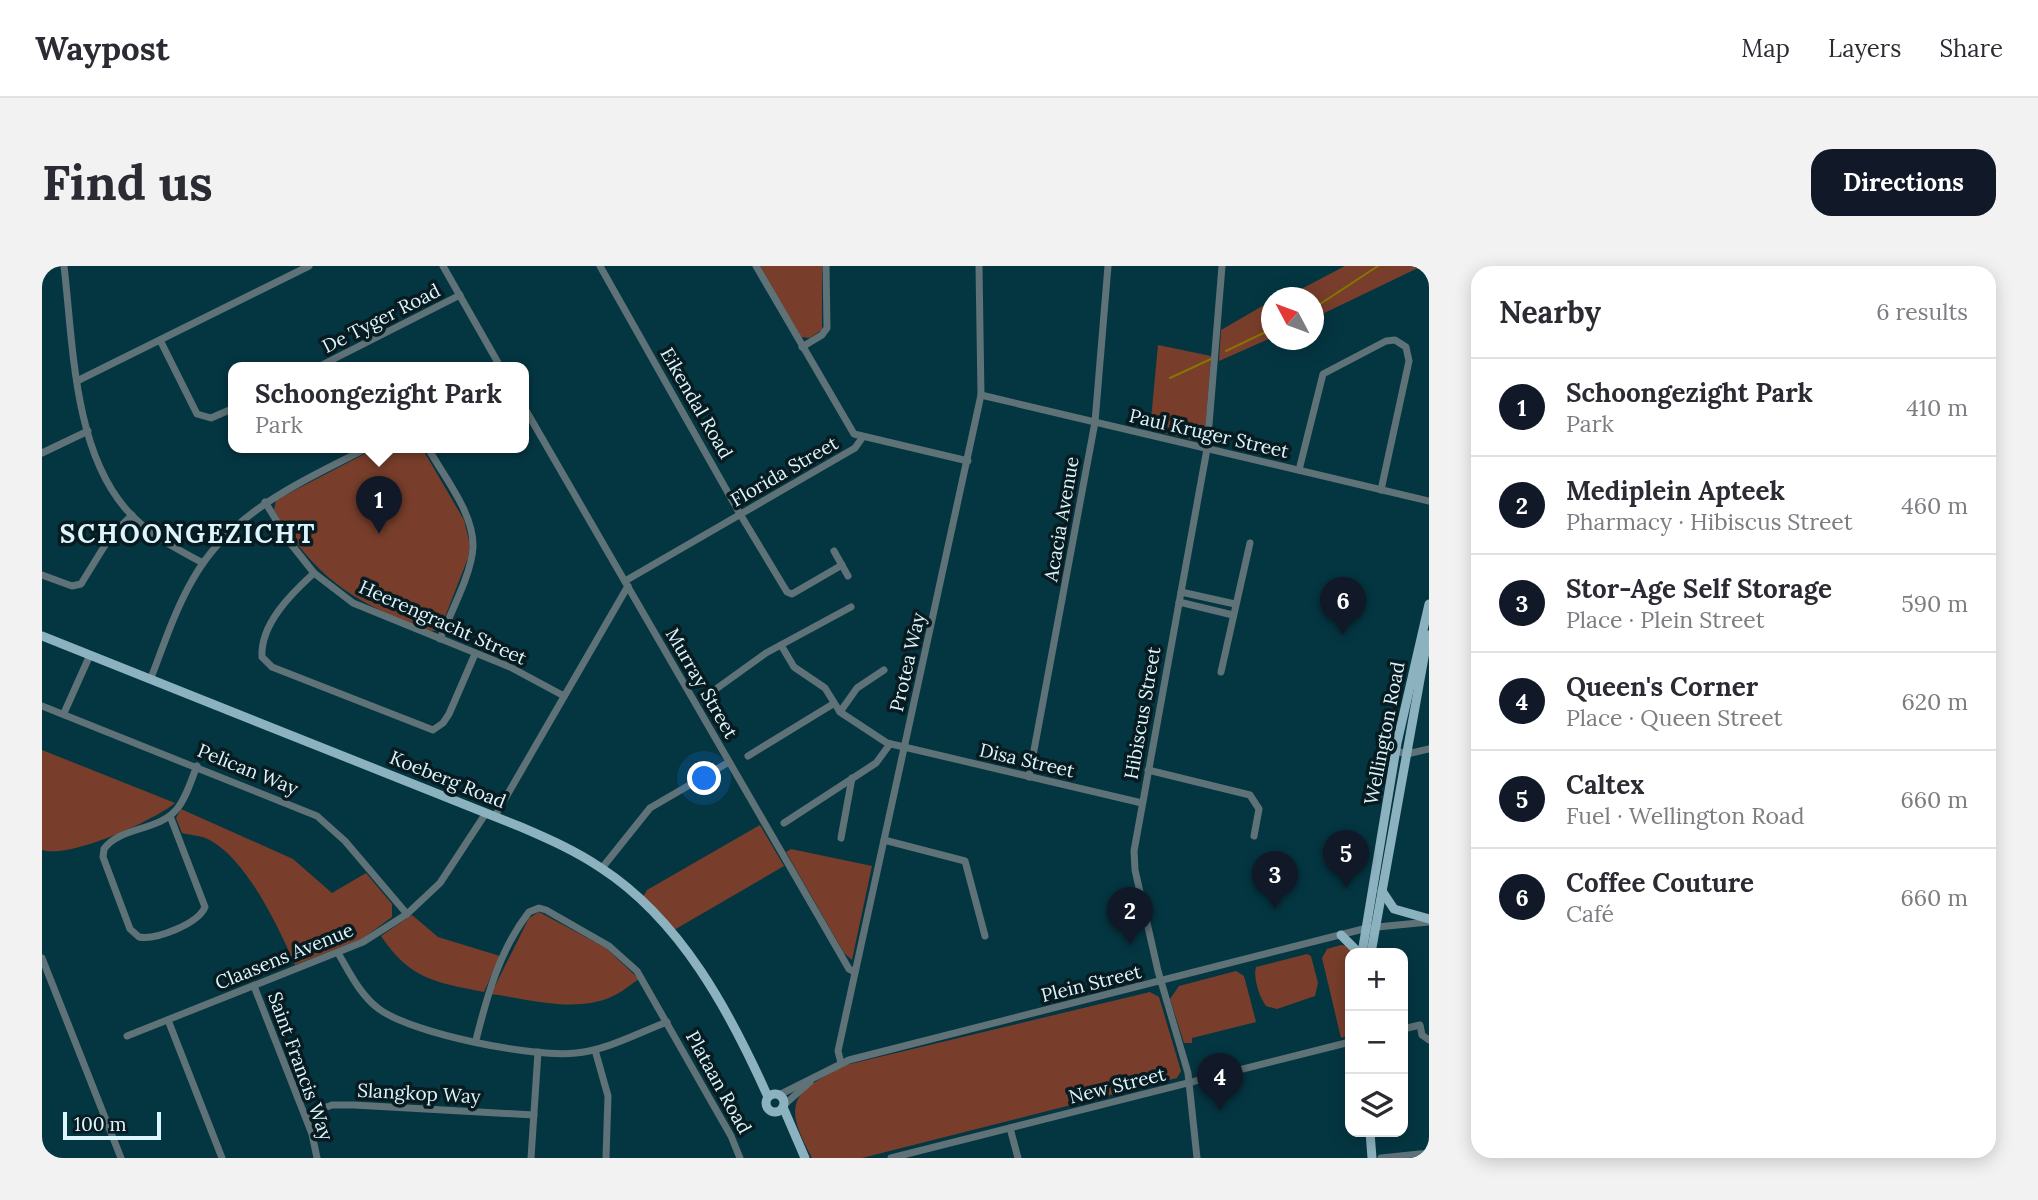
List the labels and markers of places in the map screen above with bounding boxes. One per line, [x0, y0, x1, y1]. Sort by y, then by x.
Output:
pin: 1 [356, 476, 402, 534]
pin: 6 [1320, 577, 1366, 635]
pin: 5 [1323, 830, 1369, 888]
pin: 3 [1252, 851, 1298, 909]
pin: 2 [1107, 887, 1153, 945]
pin: 4 [1197, 1053, 1243, 1111]

